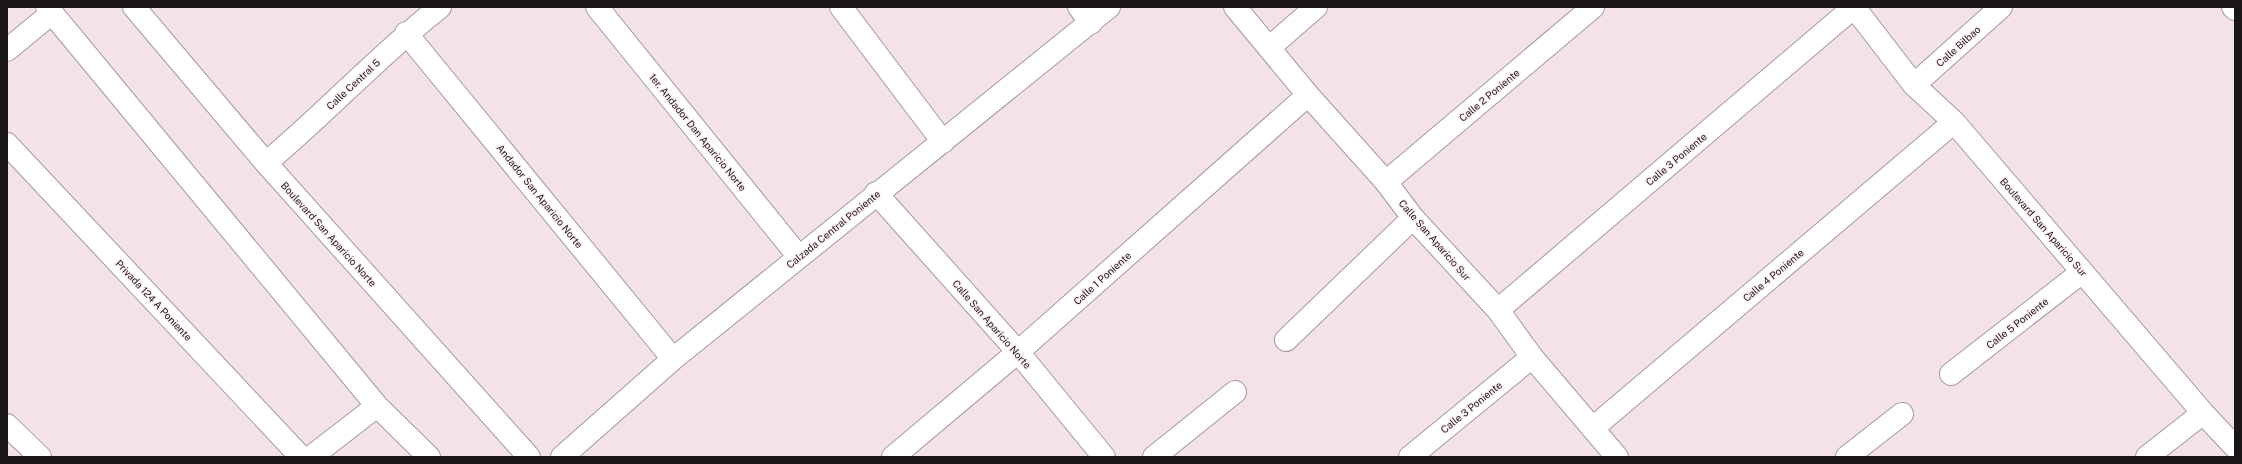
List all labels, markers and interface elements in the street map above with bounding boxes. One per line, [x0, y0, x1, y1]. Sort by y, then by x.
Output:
street label: Calle Bilbao [1933, 23, 1983, 69]
street label: Calle Central 5 [324, 56, 382, 112]
street label: Calle 2 Poniente [1456, 66, 1522, 124]
street label: 1er. Andador Dan Aparicio Norte [647, 71, 749, 193]
street label: Calle 3 Poniente [1643, 130, 1709, 188]
street label: Andador San Aparicio Norte [494, 142, 586, 250]
street label: Boulevard San Aparicio Sur [1998, 175, 2090, 279]
street label: Boulevard San Aparicio Norte [279, 179, 379, 289]
street label: Calzada Central Poniente [784, 187, 883, 271]
street label: Calle San Aparicio Sur [1396, 197, 1474, 283]
street label: Calle 4 Poniente [1740, 246, 1806, 304]
street label: Calle 1 Poniente [1071, 249, 1134, 307]
street label: Privada 124 A Poniente [113, 257, 195, 343]
street label: Calle San Aparicio Norte [950, 277, 1034, 371]
street label: Calle 5 Poniente [1983, 295, 2051, 351]
street label: Calle 3 Poniente [1438, 378, 1504, 435]

